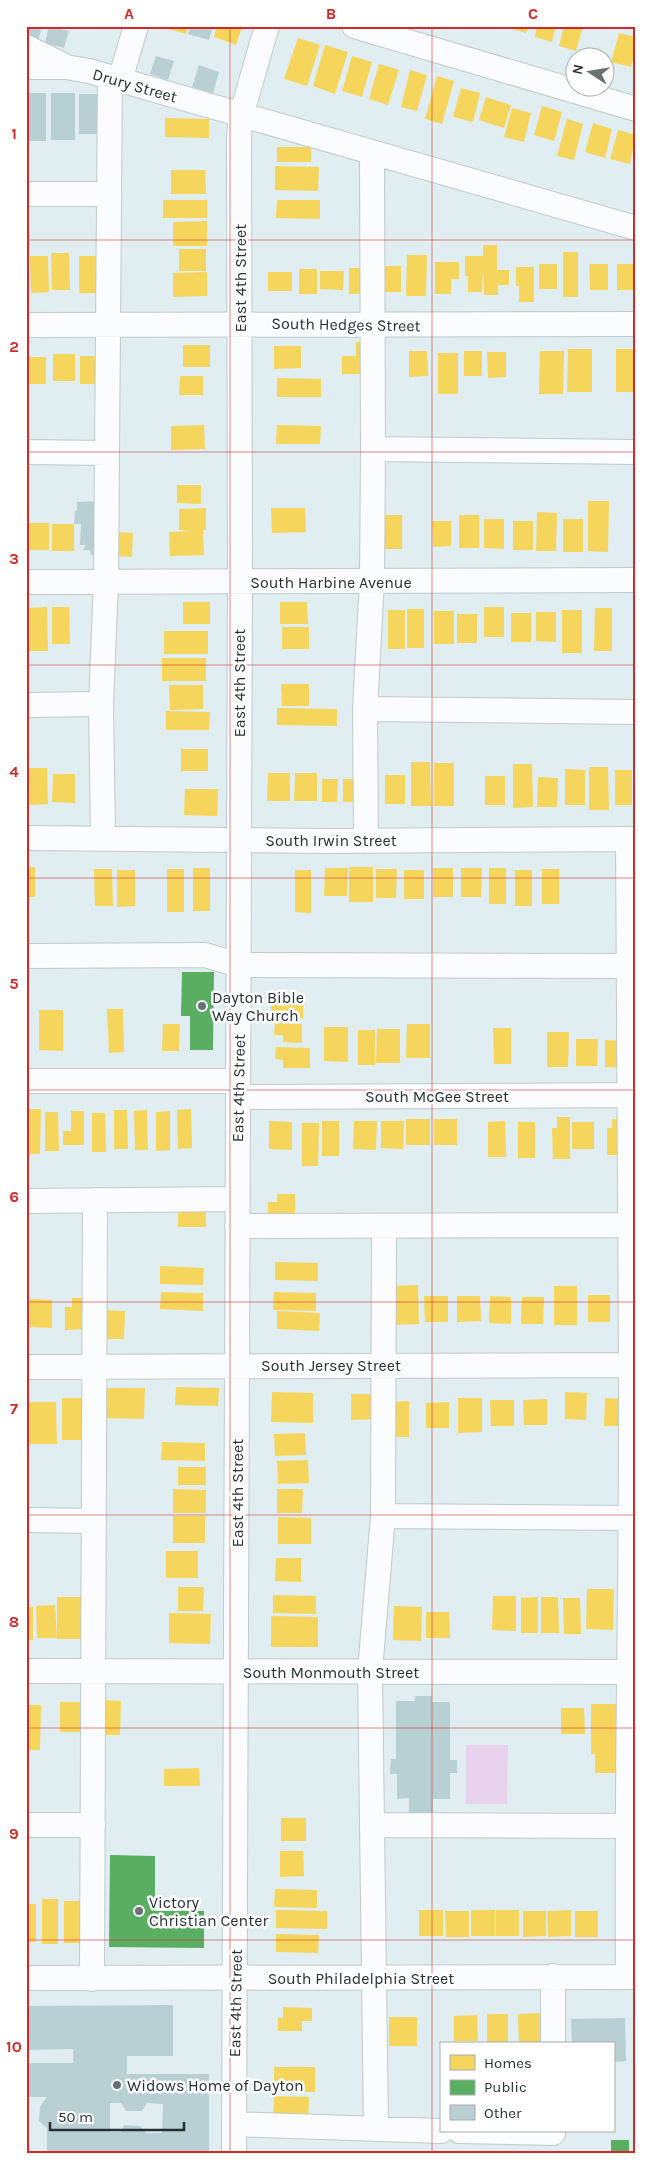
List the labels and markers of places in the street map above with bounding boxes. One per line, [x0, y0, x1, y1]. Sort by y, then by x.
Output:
place label: Dayton Bible Way Church [212, 988, 304, 1025]
marker: Dayton Bible Way Church [196, 1000, 208, 1012]
place label: Victory Christian Center [149, 1893, 268, 1930]
marker: Victory Christian Center [133, 1905, 145, 1917]
place label: Widows Home of Dayton [127, 2076, 304, 2095]
marker: Widows Home of Dayton [111, 2079, 123, 2091]

